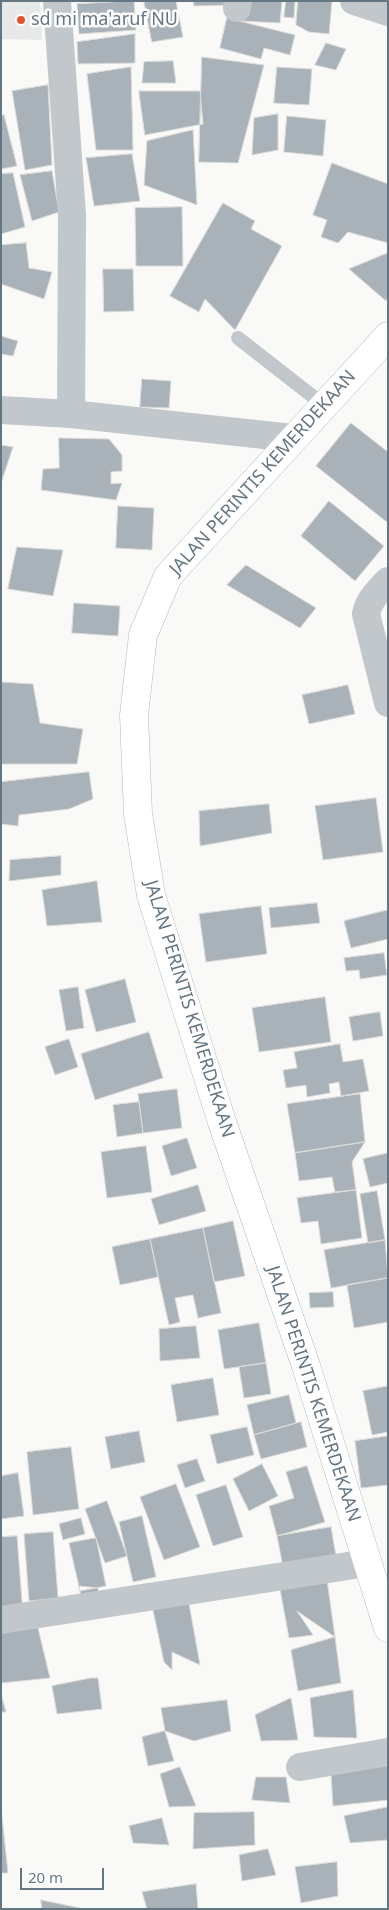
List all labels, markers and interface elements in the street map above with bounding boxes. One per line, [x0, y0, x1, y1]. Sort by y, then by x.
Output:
place label: sd mi ma'aruf NU [31, 9, 178, 31]
marker: sd mi ma'aruf NU [15, 14, 27, 26]
street label: JALAN PERINTIS KEMERDEKAAN [165, 366, 361, 580]
street label: JALAN PERINTIS KEMERDEKAAN [140, 878, 238, 1140]
street label: JALAN PERINTIS KEMERDEKAAN [261, 1263, 365, 1525]
scale bar [22, 1858, 106, 1890]
text: 20 m [28, 1867, 63, 1887]

